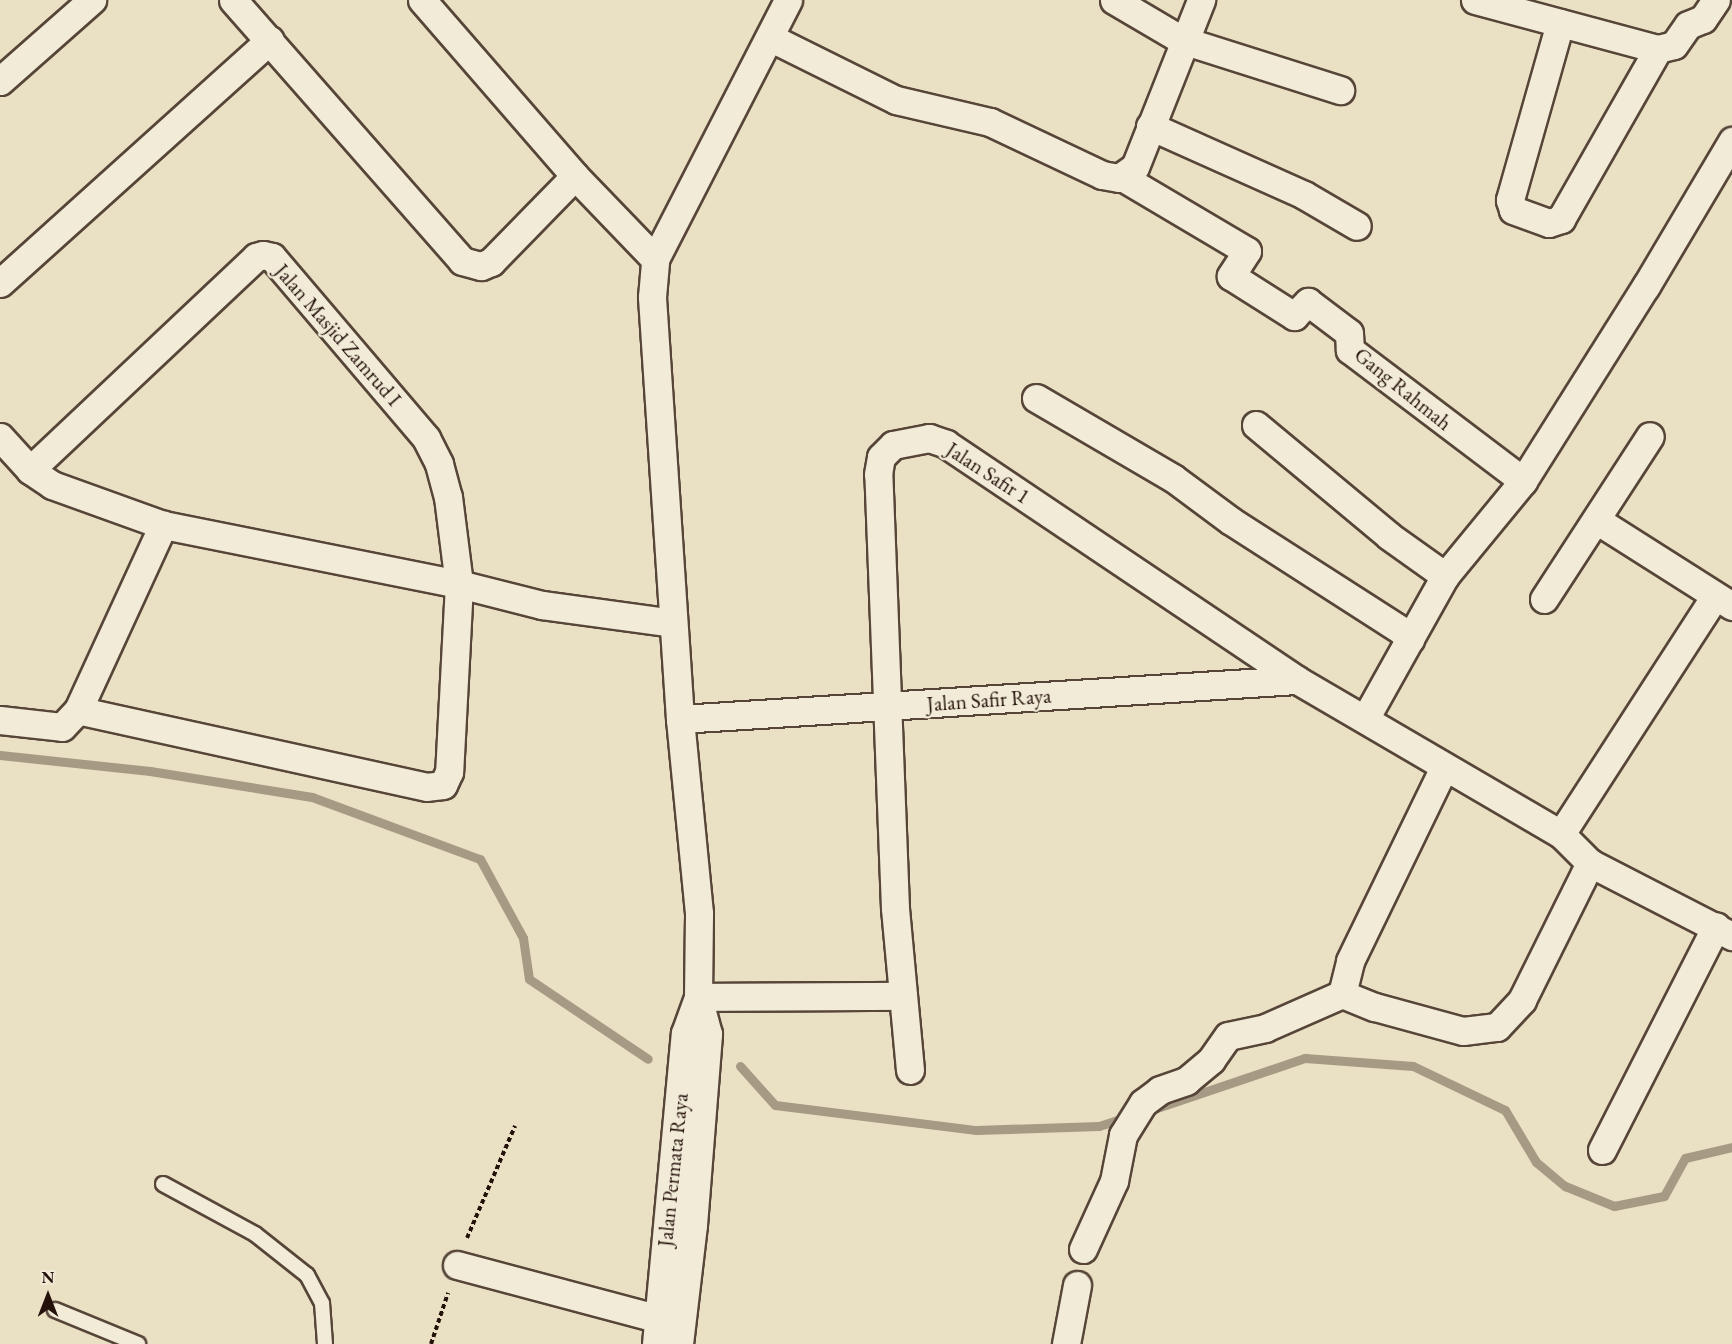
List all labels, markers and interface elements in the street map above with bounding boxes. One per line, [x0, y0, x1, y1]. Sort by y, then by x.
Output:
street label: Jalan Masjid Zamrud I [269, 259, 407, 411]
street label: Gang Rahmah [1349, 342, 1457, 436]
street label: Jalan Safir 1 [941, 437, 1035, 509]
street label: Jalan Safir Raya [926, 683, 1052, 717]
street label: Jalan Permata Raya [652, 1092, 694, 1248]
north arrow [18, 1266, 78, 1326]
text: N [42, 1267, 54, 1288]

